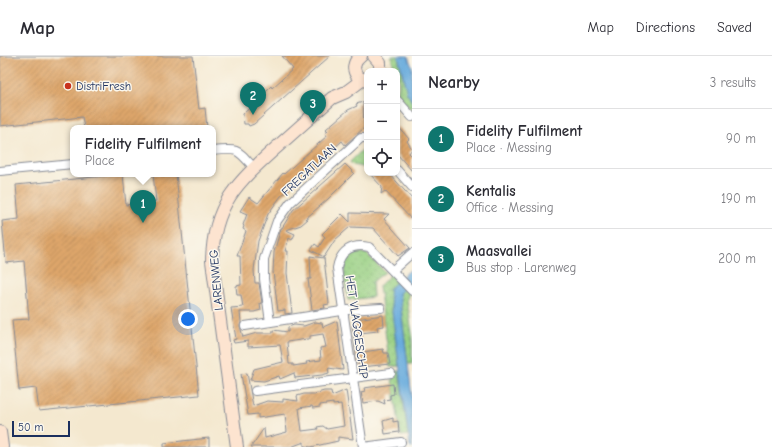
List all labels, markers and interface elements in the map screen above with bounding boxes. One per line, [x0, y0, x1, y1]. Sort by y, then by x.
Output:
text: Map [20, 17, 55, 39]
text: Map [587, 19, 614, 36]
text: Directions [636, 19, 695, 36]
text: Saved [717, 19, 752, 36]
map controls [364, 68, 400, 176]
button: + [364, 68, 400, 104]
text: Nearby [428, 73, 479, 92]
text: 3 results [710, 75, 756, 90]
place label: DistriFresh [76, 79, 131, 93]
marker: DistriFresh [63, 81, 73, 91]
pin: 2 [240, 82, 266, 115]
pin: 3 [300, 90, 326, 123]
button: − [364, 104, 400, 140]
text: Fidelity Fulfilment [466, 122, 582, 140]
popup [70, 125, 216, 177]
text: 1 [438, 131, 444, 146]
text: 90 m [726, 131, 756, 146]
text: Fidelity Fulfilment [85, 135, 201, 153]
button: locate [364, 140, 400, 176]
text: Place · Messing [466, 140, 552, 155]
street label: FREGATLAAN [279, 141, 339, 199]
text: Place [85, 153, 114, 168]
text: Kentalis [466, 182, 516, 200]
pin: 1 [130, 190, 156, 223]
text: 2 [438, 191, 444, 206]
text: 190 m [721, 191, 756, 206]
text: Office · Messing [466, 200, 554, 215]
text: Maasvallei [466, 242, 532, 260]
street label: LARENWEG [206, 248, 226, 311]
text: 3 [438, 251, 444, 266]
text: 200 m [718, 251, 756, 266]
text: Bus stop · Larenweg [466, 260, 577, 275]
street label: HET VLAGGESCHIP [343, 274, 371, 380]
your location [178, 309, 198, 329]
scale bar [12, 419, 70, 438]
text: 50 m [18, 421, 43, 434]

